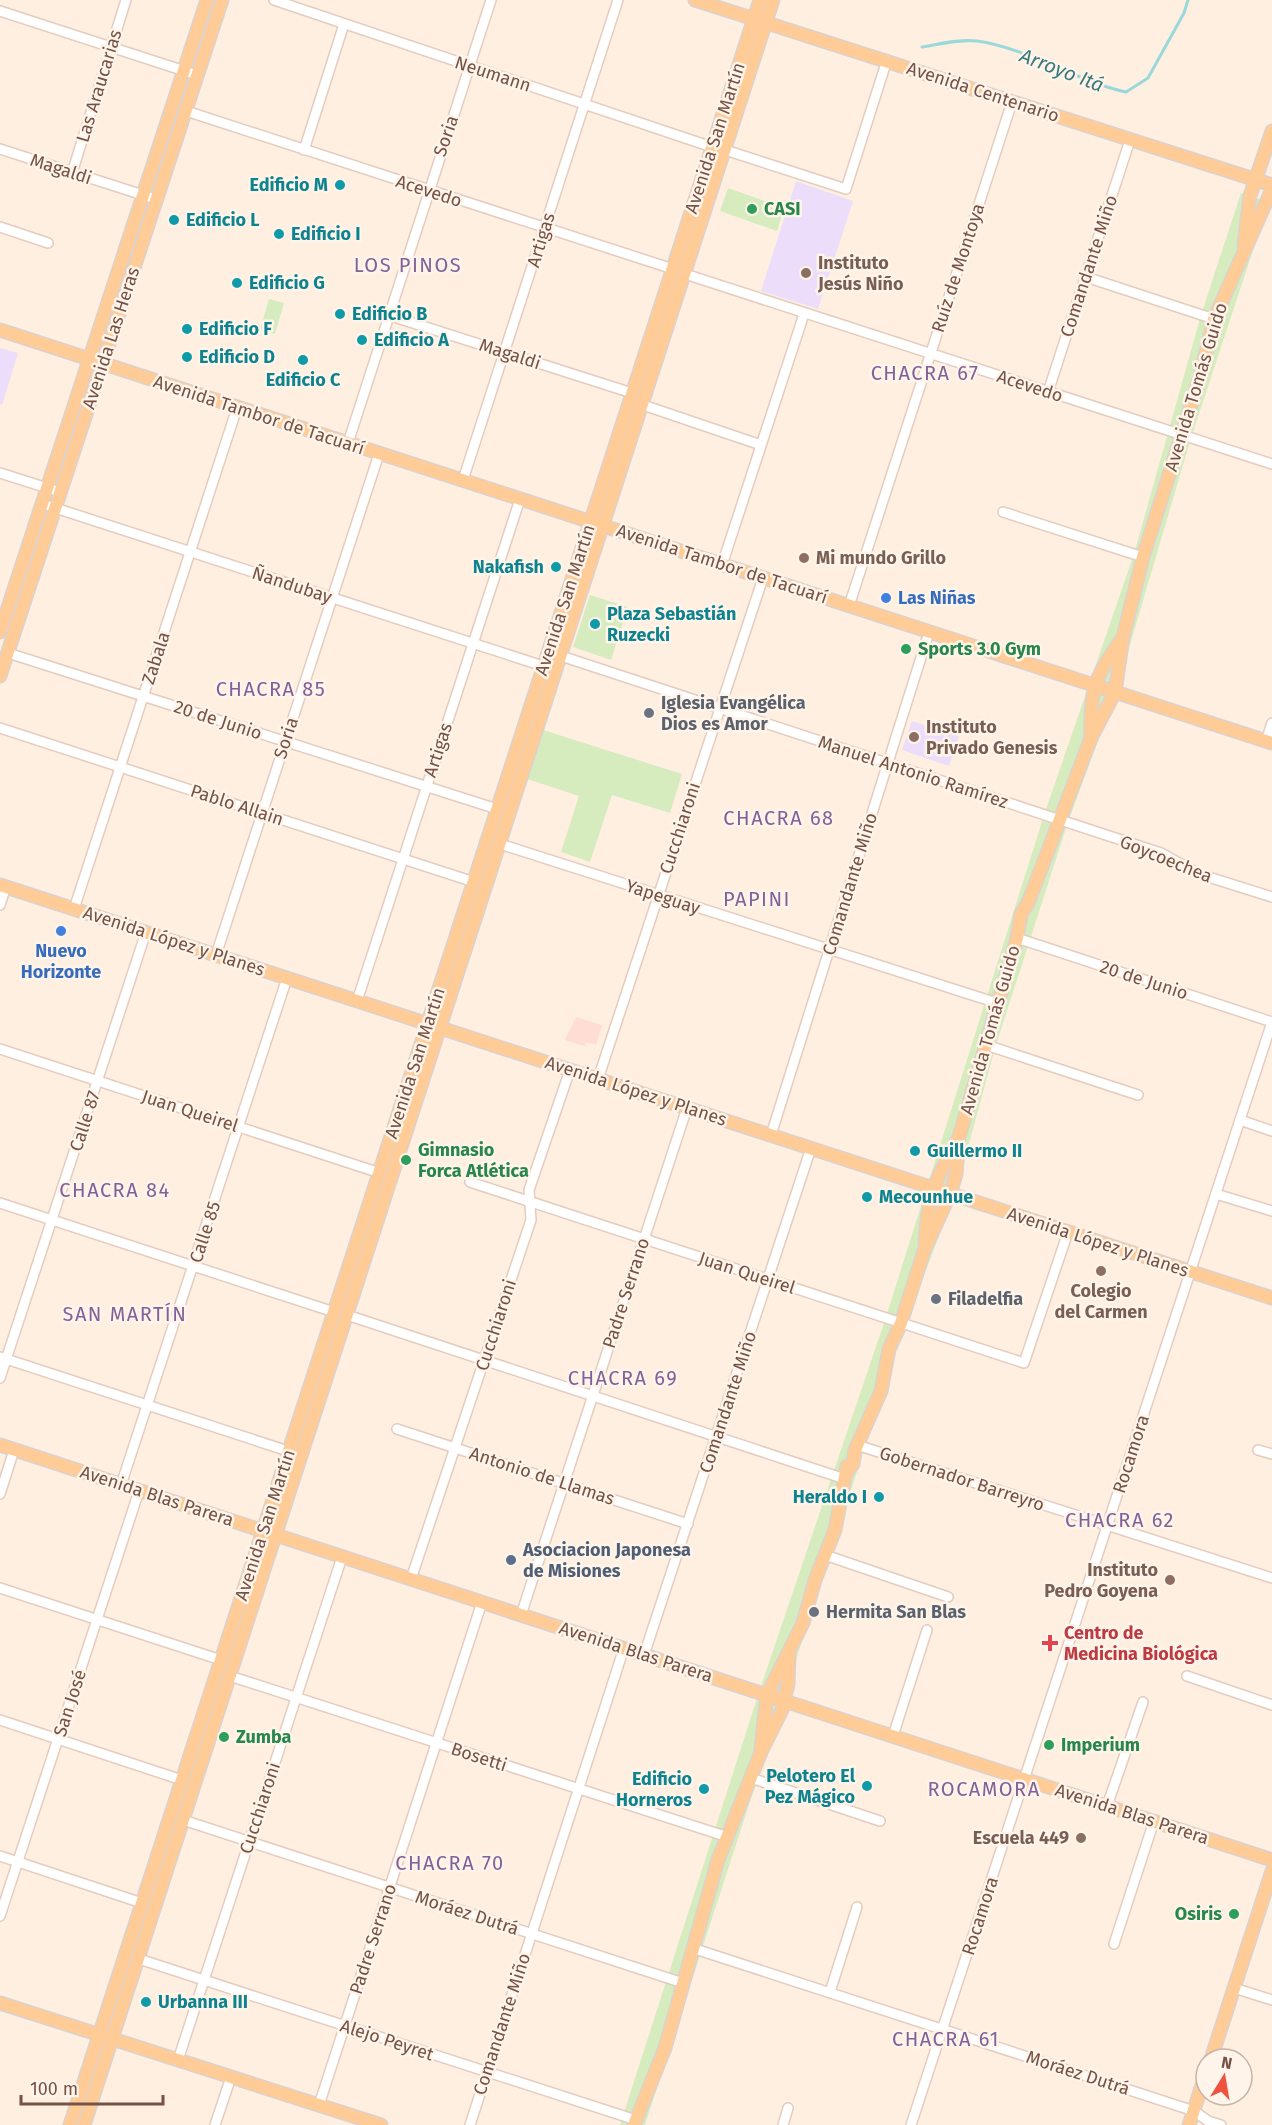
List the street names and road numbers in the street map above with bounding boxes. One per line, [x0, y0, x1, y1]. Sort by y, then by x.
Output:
street label: Las Araucarias [71, 27, 127, 145]
street label: Neumann [452, 51, 534, 97]
street label: Avenida Centenario [904, 57, 1062, 127]
street label: Avenida San Martín [680, 60, 750, 216]
street label: Soria [429, 112, 463, 160]
street label: Magaldi [28, 149, 94, 189]
street label: Acevedo [393, 170, 465, 212]
street label: Comandante Miño [1056, 192, 1122, 340]
street label: Ruíz de Montoya [927, 201, 989, 335]
street label: Artigas [522, 210, 560, 270]
street label: Avenida Las Heras [78, 264, 144, 412]
street label: Avenida Tomás Guido [1160, 300, 1232, 474]
street label: Magaldi [477, 334, 543, 374]
street label: Acevedo [994, 365, 1066, 407]
street label: Avenida Tambor de Tacuarí [151, 370, 367, 460]
street label: Avenida Tambor de Tacuarí [614, 519, 830, 609]
street label: Avenida San Martín [530, 522, 600, 678]
street label: Ñandubay [249, 561, 335, 608]
street label: Zabala [137, 629, 175, 687]
street label: 20 de Junio [171, 695, 265, 745]
street label: Soria [269, 715, 303, 761]
street label: Artigas [419, 720, 457, 780]
street label: Manuel Antonio Ramírez [815, 731, 1011, 813]
street label: Cucchiaroni [655, 779, 705, 877]
street label: Pablo Allain [188, 780, 286, 830]
street label: Comandante Miño [818, 810, 882, 958]
street label: Goycoechea [1117, 830, 1215, 888]
street label: Yapeguay [623, 875, 703, 919]
street label: Avenida López y Planes [80, 901, 268, 981]
street label: Avenida Tomás Guido [955, 943, 1025, 1117]
street label: 20 de Junio [1097, 955, 1191, 1005]
street label: Avenida San Martín [380, 985, 450, 1141]
street label: Avenida López y Planes [542, 1051, 730, 1131]
street label: Juan Queirel [139, 1085, 241, 1137]
street label: Calle 87 [65, 1088, 105, 1154]
street label: Calle 85 [185, 1198, 225, 1266]
street label: Avenida López y Planes [1004, 1202, 1192, 1282]
street label: Padre Serrano [598, 1235, 654, 1351]
street label: Juan Queirel [696, 1247, 798, 1299]
street label: Cucchiaroni [471, 1276, 521, 1374]
street label: Comandante Miño [695, 1328, 761, 1476]
street label: Rocamora [1108, 1412, 1154, 1496]
street label: Antonio de Llamas [467, 1442, 617, 1510]
street label: Gobernador Barreyro [877, 1442, 1047, 1516]
street label: Avenida San Martín [230, 1447, 300, 1603]
street label: Avenida Blas Parera [77, 1461, 237, 1531]
street label: Avenida Blas Parera [556, 1617, 716, 1687]
street label: San José [49, 1667, 91, 1739]
street label: Bosetti [448, 1738, 510, 1776]
street label: Cucchiaroni [235, 1759, 285, 1857]
street label: Avenida Blas Parera [1052, 1779, 1212, 1849]
street label: Rocamora [957, 1874, 1003, 1958]
street label: Padre Serrano [345, 1881, 401, 1997]
street label: Moráez Dutrá [412, 1886, 522, 1940]
street label: Comandante Miño [469, 1950, 535, 2098]
street label: Alejo Peyret [338, 2015, 437, 2066]
street label: Moráez Dutrá [1023, 2046, 1133, 2100]

